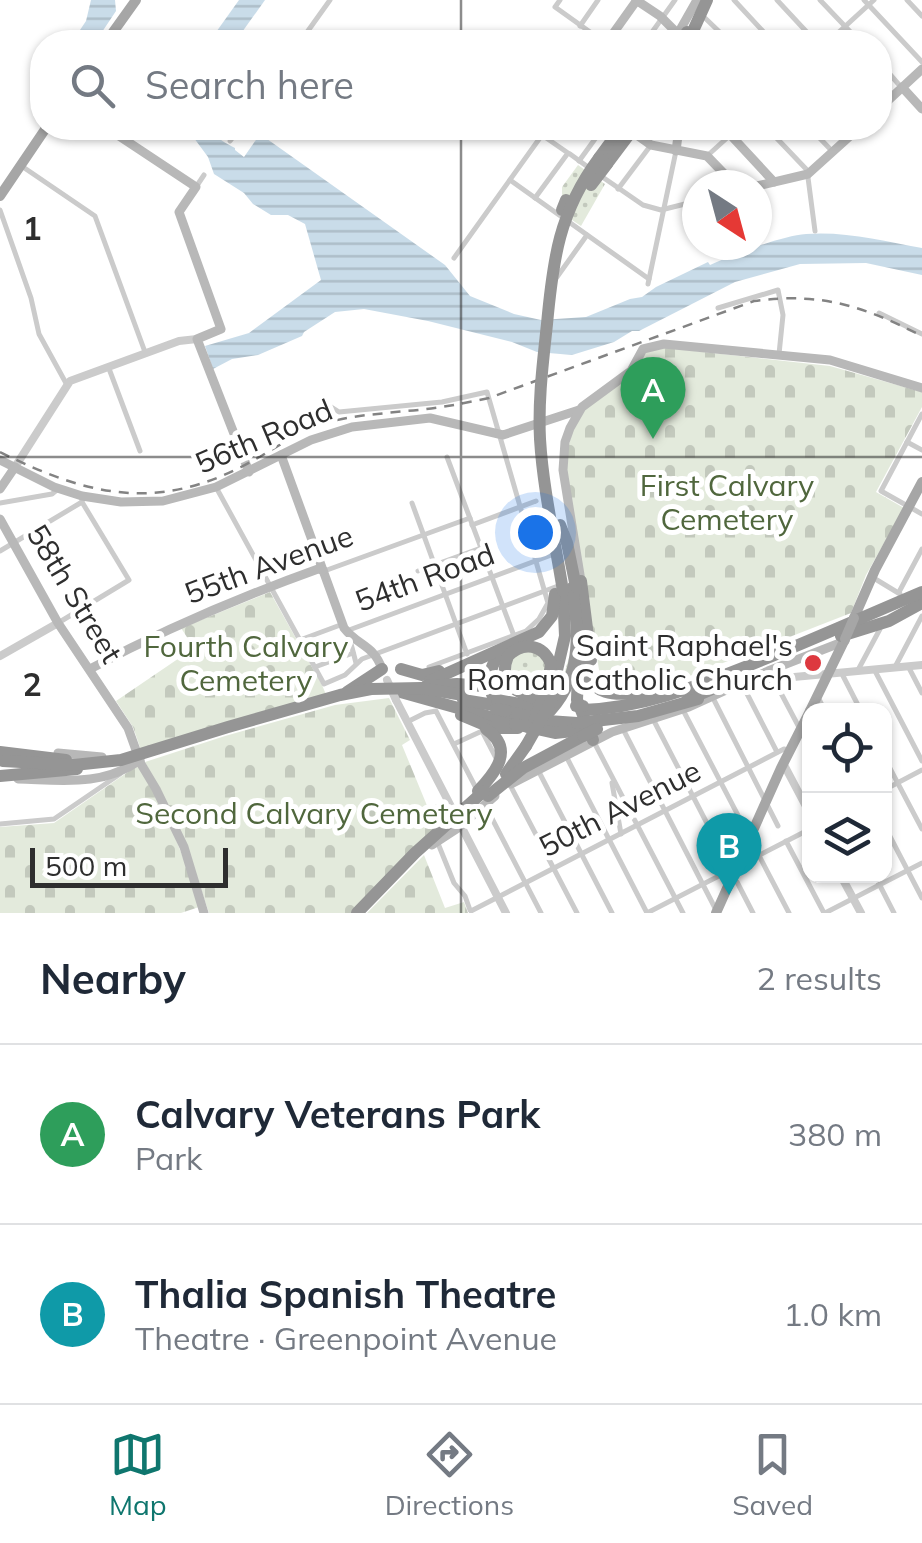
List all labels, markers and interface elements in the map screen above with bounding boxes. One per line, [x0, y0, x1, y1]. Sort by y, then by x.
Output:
search box [30, 30, 892, 140]
icon: search [65, 58, 120, 113]
text: Search here [145, 61, 354, 109]
north arrow [682, 170, 772, 260]
text: 1 [22, 208, 42, 248]
pin: A [620, 356, 686, 439]
street label: 56th Road [189, 390, 338, 482]
park label: First Calvary Cemetery [640, 466, 814, 538]
your location [510, 507, 561, 558]
street label: 55th Avenue [179, 516, 358, 612]
street label: 58th Street [19, 517, 131, 670]
street label: 54th Road [350, 534, 500, 620]
place label: Saint Raphael's Roman Catholic Church [467, 626, 793, 698]
park label: Fourth Calvary Cemetery [144, 627, 348, 699]
marker: Saint Raphael's Roman Catholic Church [802, 652, 824, 674]
text: 2 [22, 664, 42, 704]
map controls [802, 703, 892, 883]
button: locate [802, 703, 892, 793]
street label: 50th Avenue [532, 751, 707, 865]
button: layers [802, 793, 892, 883]
park label: Second Calvary Cemetery [135, 794, 493, 832]
pin: B [696, 812, 762, 895]
scale bar [30, 843, 228, 888]
text: 500 m [45, 848, 127, 883]
text: Nearby [40, 952, 186, 1005]
text: 2 results [757, 958, 882, 998]
text: Calvary Veterans Park [135, 1090, 540, 1138]
text: A [60, 1114, 85, 1154]
text: 380 m [788, 1114, 882, 1154]
text: Park [135, 1138, 202, 1178]
text: Thalia Spanish Theatre [135, 1270, 556, 1318]
text: B [61, 1294, 84, 1334]
text: 1.0 km [783, 1294, 882, 1334]
text: Theatre · Greenpoint Avenue [135, 1318, 557, 1358]
tab: Map [109, 1427, 167, 1522]
tab: Directions [385, 1427, 514, 1522]
tab: Saved [732, 1427, 813, 1522]

